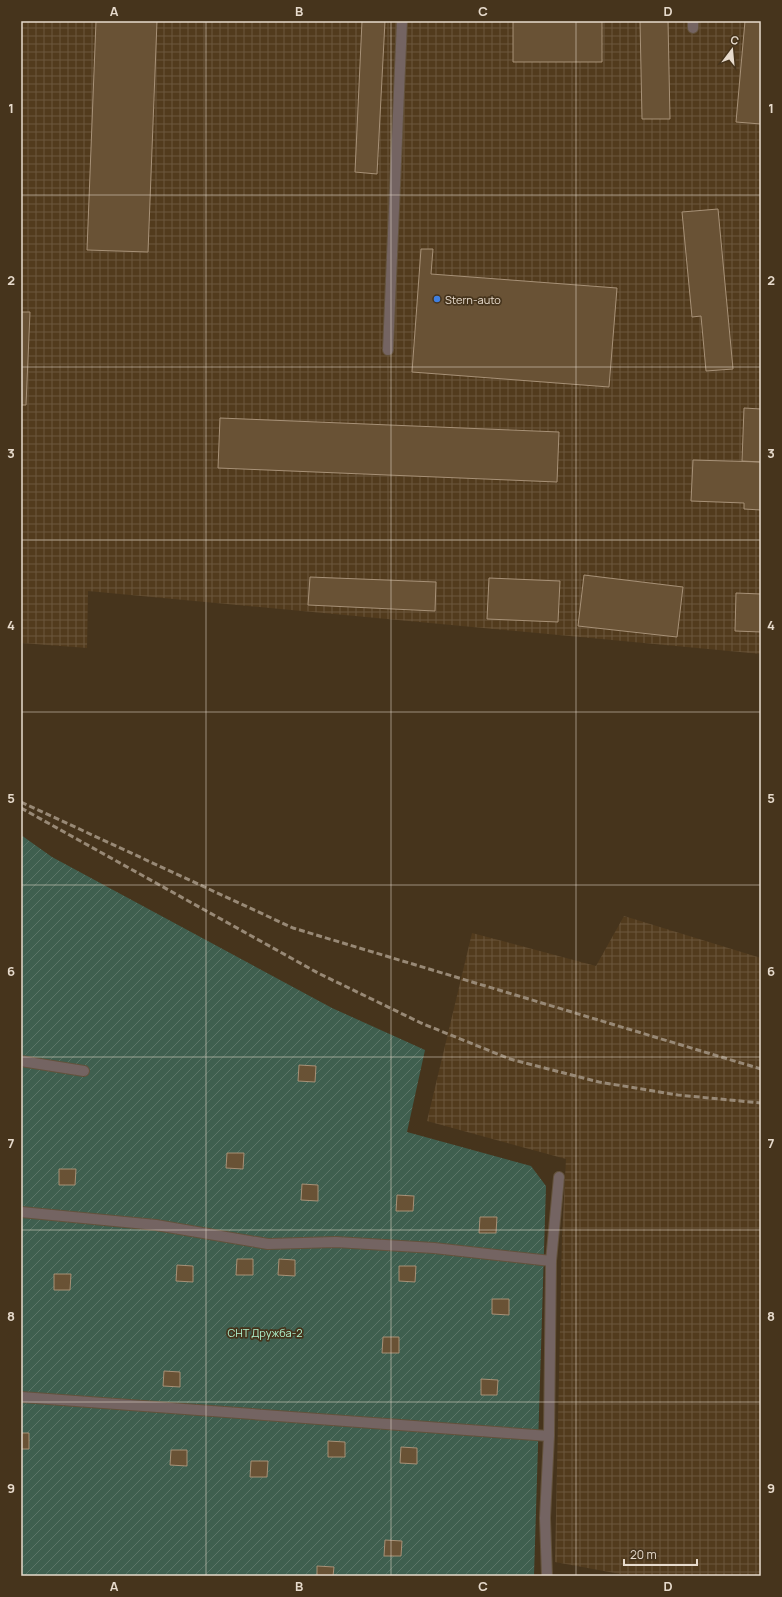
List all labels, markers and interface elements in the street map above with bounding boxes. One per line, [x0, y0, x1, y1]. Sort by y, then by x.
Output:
text: A [110, 2, 119, 20]
text: B [295, 2, 303, 20]
text: C [478, 2, 488, 20]
text: D [663, 2, 673, 20]
north arrow [712, 30, 752, 70]
text: С [729, 32, 741, 48]
text: 1 [8, 99, 14, 117]
text: 1 [768, 99, 774, 117]
text: 2 [7, 271, 15, 289]
text: 2 [767, 271, 775, 289]
place label: Stern-auto [445, 292, 501, 307]
marker: Stern-auto [432, 294, 442, 304]
text: 3 [7, 444, 15, 462]
text: 3 [767, 444, 775, 462]
text: 4 [7, 616, 15, 634]
text: 4 [767, 616, 775, 634]
text: 5 [7, 789, 15, 807]
text: 5 [767, 789, 775, 807]
text: 6 [7, 962, 15, 980]
text: 6 [767, 962, 775, 980]
text: 7 [8, 1134, 15, 1152]
text: 7 [768, 1134, 775, 1152]
text: 8 [7, 1307, 15, 1325]
text: 8 [767, 1307, 775, 1325]
park label: СНТ Дружба-2 [227, 1325, 303, 1340]
text: 9 [7, 1479, 15, 1497]
text: 9 [767, 1479, 775, 1497]
scale bar [624, 1541, 697, 1567]
text: 20 m [630, 1546, 657, 1563]
text: A [110, 1577, 119, 1595]
text: B [295, 1577, 303, 1595]
text: C [478, 1577, 488, 1595]
text: D [663, 1577, 673, 1595]

